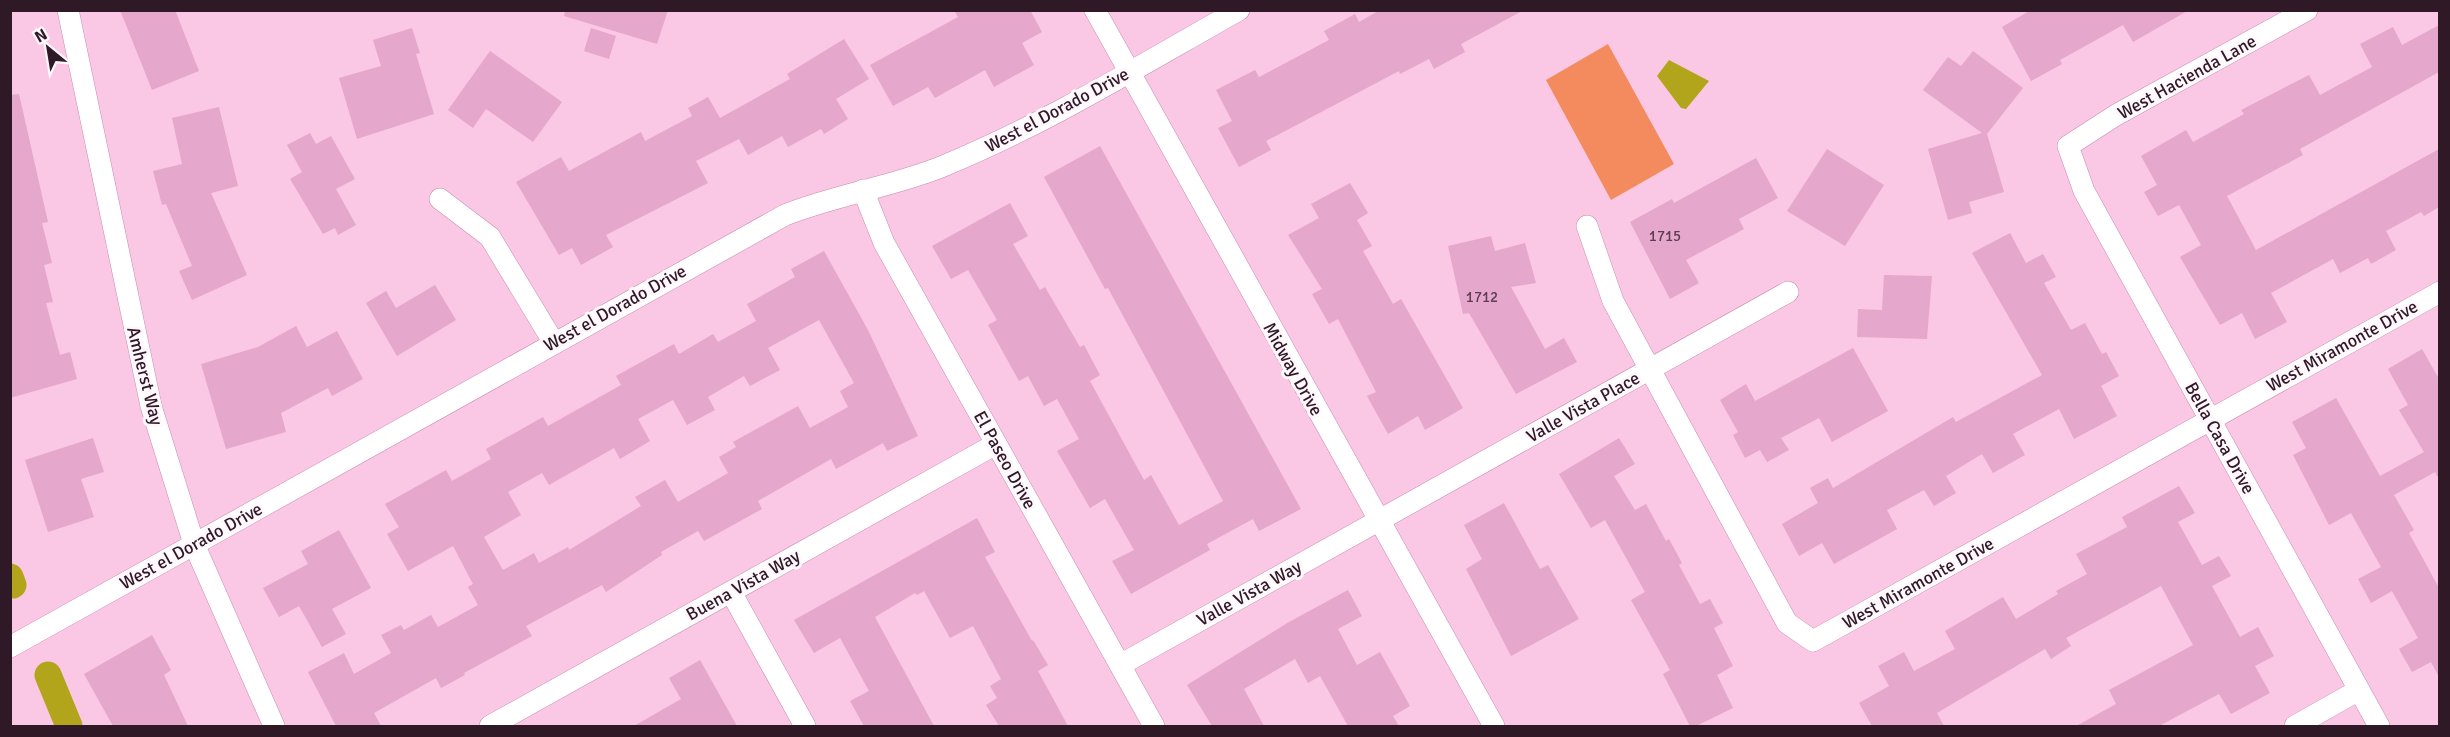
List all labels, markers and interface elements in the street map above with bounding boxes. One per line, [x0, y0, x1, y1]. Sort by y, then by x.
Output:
north arrow [18, 18, 78, 78]
text: N [31, 24, 51, 47]
street label: West Hacienda Lane [2114, 30, 2260, 124]
street label: West el Dorado Drive [981, 63, 1133, 157]
house number: 1715 [1649, 227, 1681, 245]
street label: West el Dorado Drive [540, 260, 690, 356]
house number: 1712 [1466, 288, 1498, 306]
street label: West Miramonte Drive [2262, 295, 2422, 397]
street label: Midway Drive [1258, 318, 1328, 420]
street label: Amherst Way [122, 324, 168, 428]
street label: Valle Vista Place [1522, 367, 1644, 447]
street label: Bella Casa Drive [2180, 378, 2260, 498]
street label: El Paseo Drive [969, 407, 1041, 513]
street label: West el Dorado Drive [116, 498, 266, 594]
street label: West Miramonte Drive [1838, 532, 1998, 634]
street label: Buena Vista Way [682, 544, 804, 625]
street label: Valle Vista Way [1193, 555, 1306, 631]

